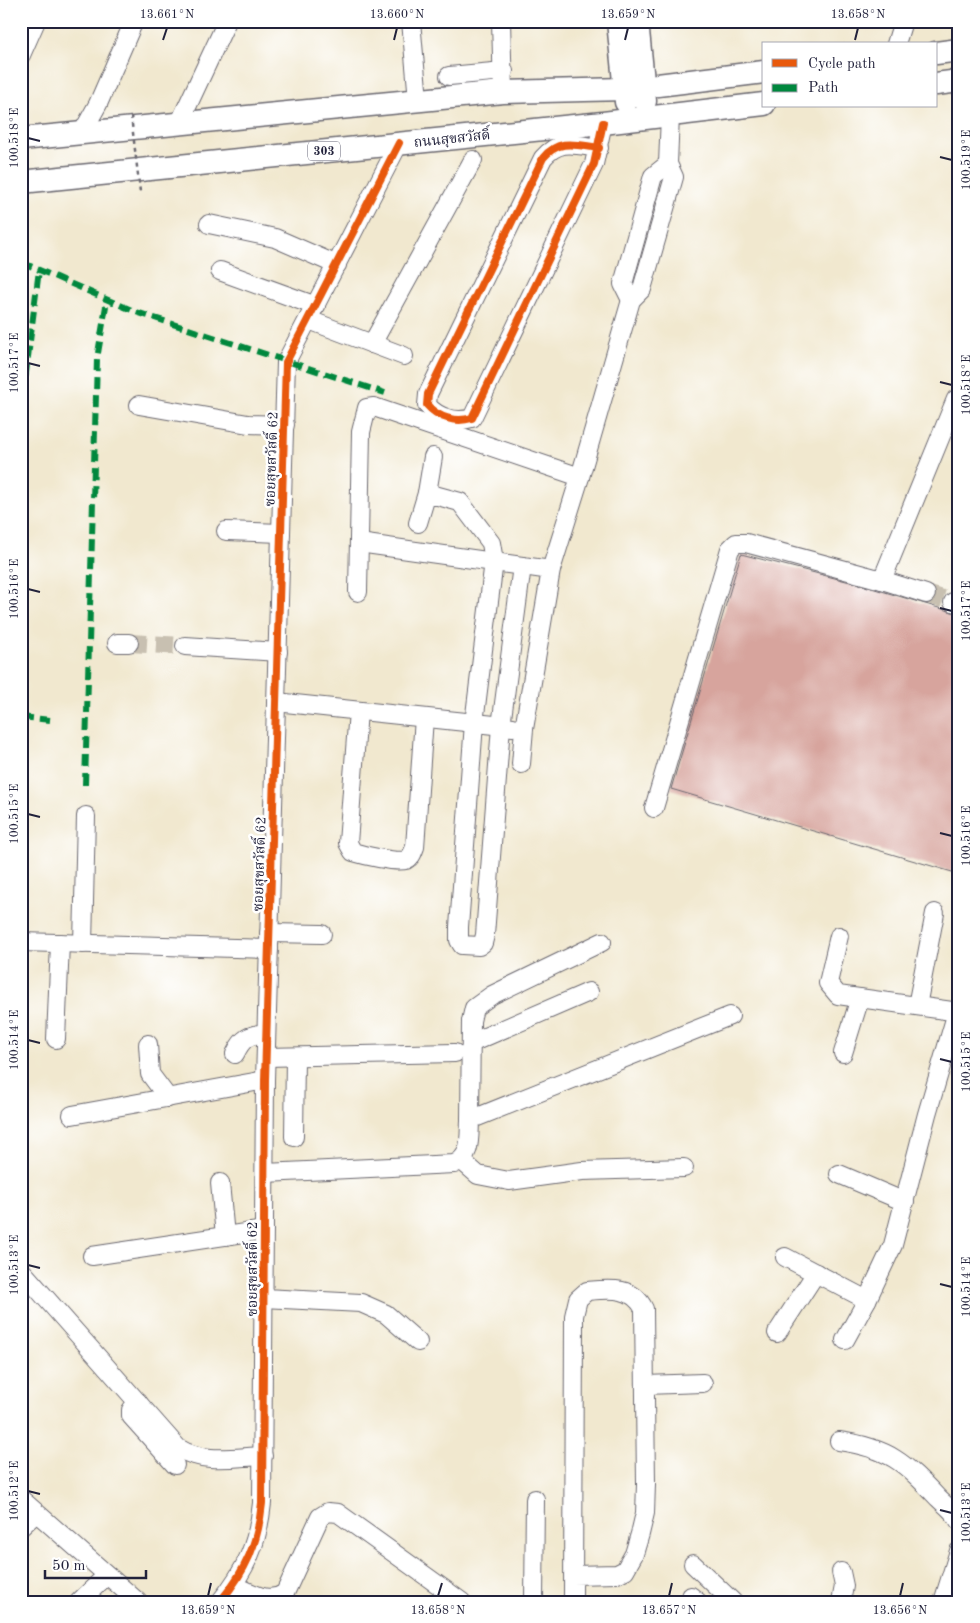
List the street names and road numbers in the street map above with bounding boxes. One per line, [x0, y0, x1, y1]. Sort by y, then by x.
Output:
street label: ถนนสุขสวัสดิ์ [413, 124, 492, 151]
road number: 303 [308, 142, 340, 160]
street label: ซอยสุขสวัสดิ์ 62 [260, 411, 282, 507]
street label: ซอยสุขสวัสดิ์ 62 [248, 816, 270, 912]
street label: ซอยสุขสวัสดิ์ 62 [242, 1221, 261, 1317]

